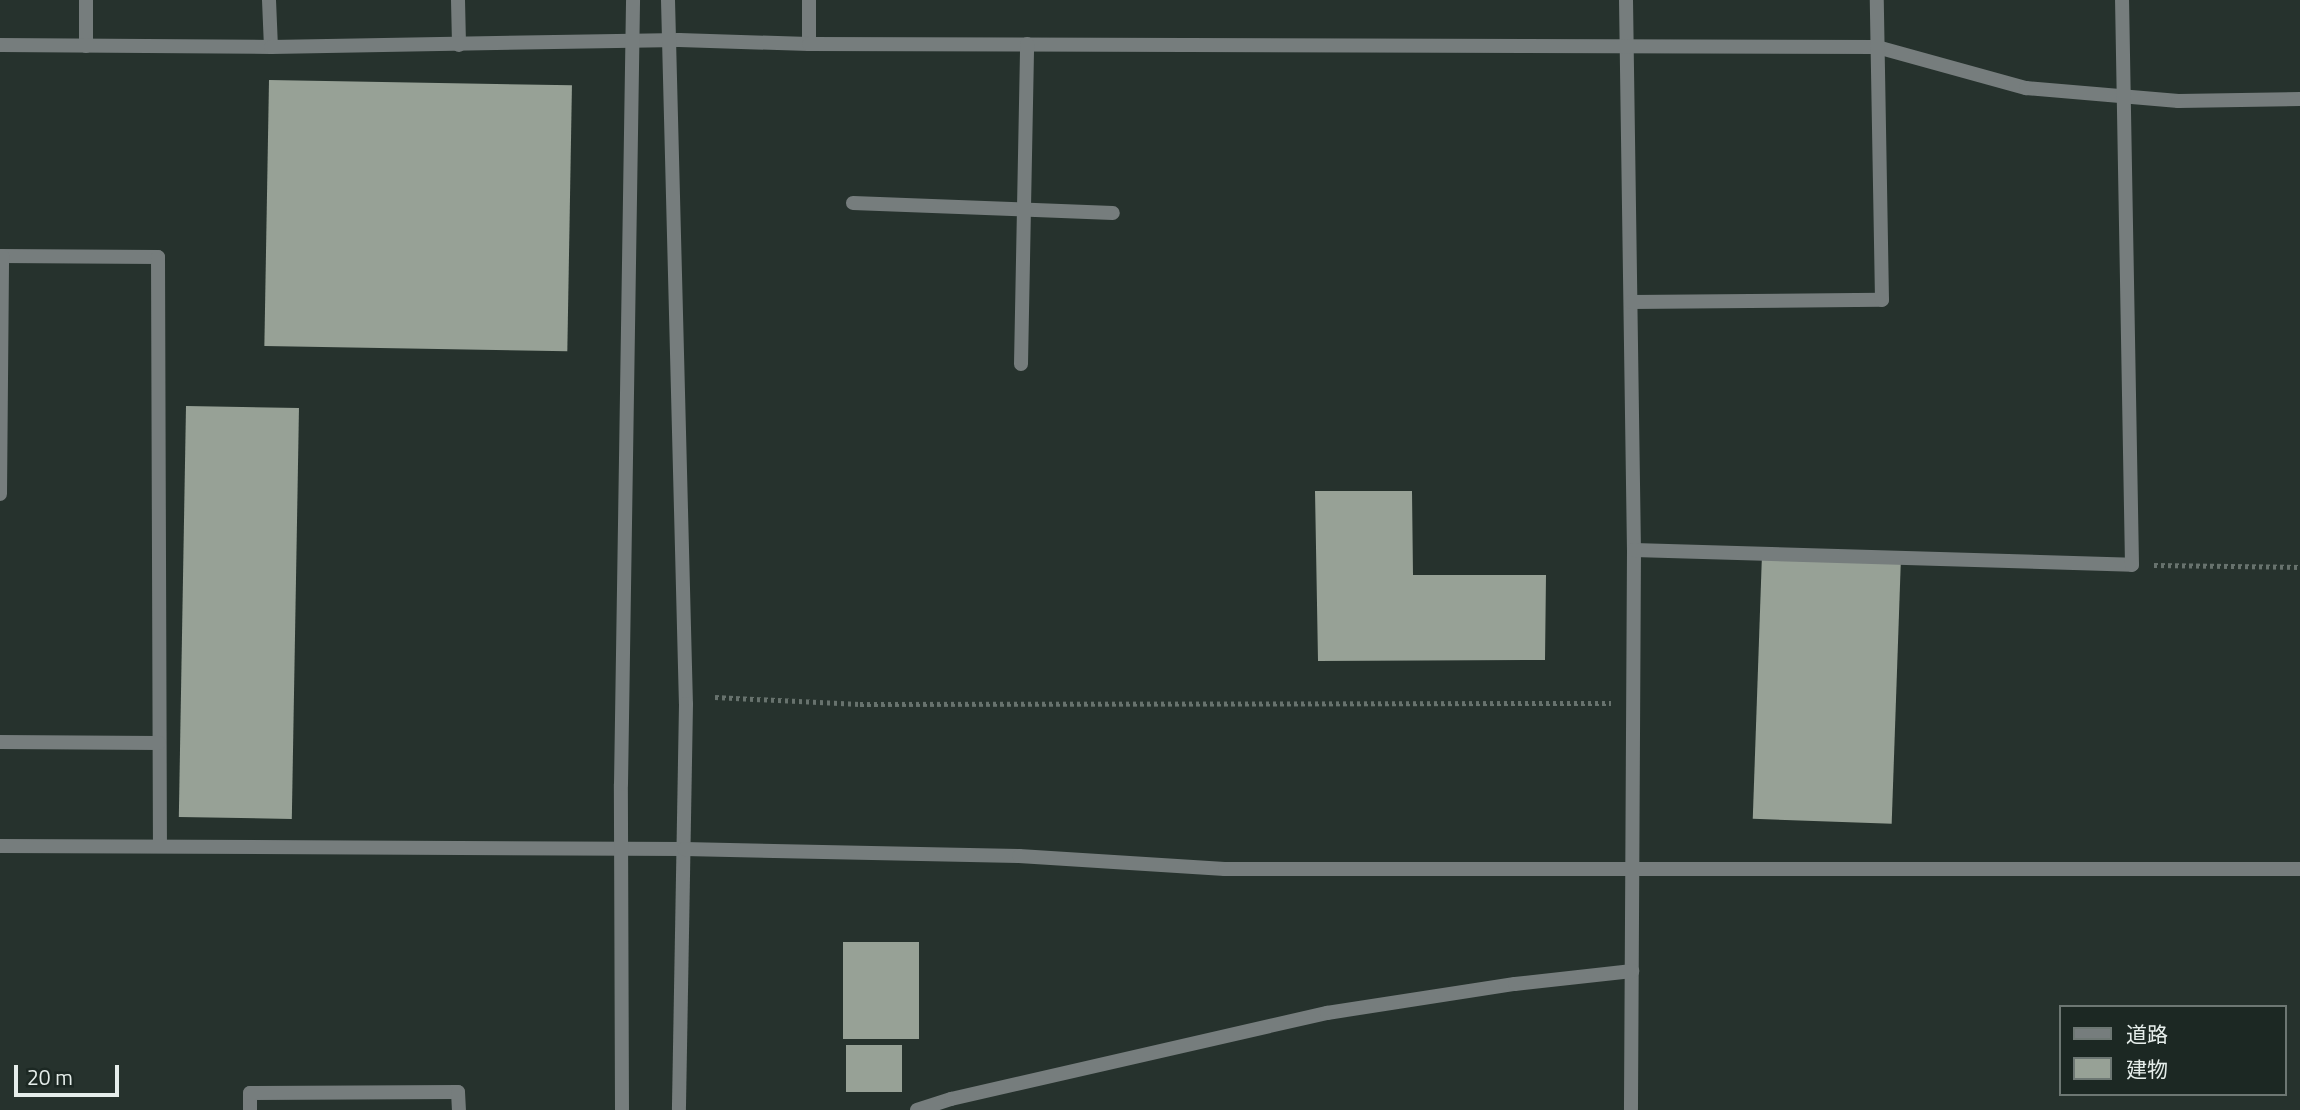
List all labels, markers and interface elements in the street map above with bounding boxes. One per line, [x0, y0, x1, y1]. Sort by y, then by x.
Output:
legend [2058, 1005, 2286, 1096]
text: 道路 [2126, 1018, 2168, 1050]
scale bar [18, 1050, 122, 1094]
text: 建物 [2126, 1053, 2168, 1085]
text: 20 m [27, 1061, 73, 1093]

